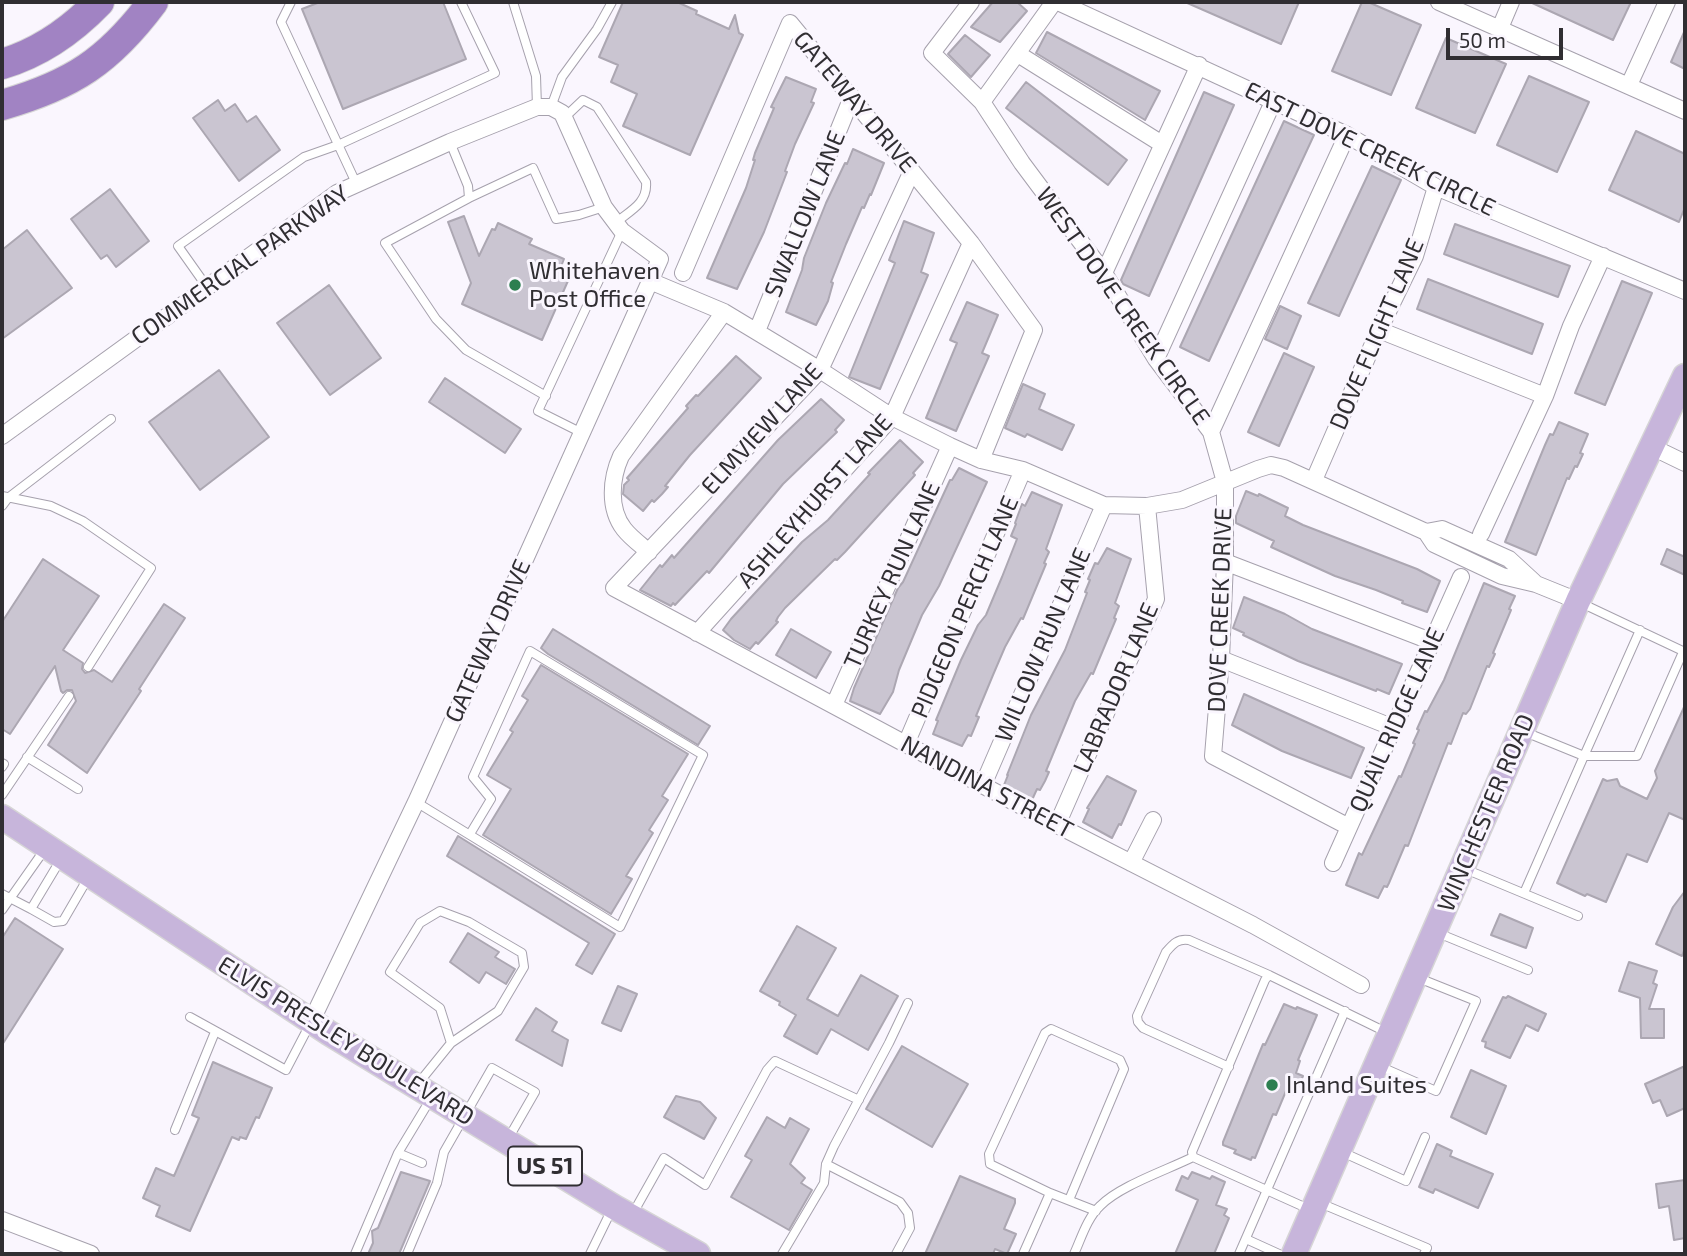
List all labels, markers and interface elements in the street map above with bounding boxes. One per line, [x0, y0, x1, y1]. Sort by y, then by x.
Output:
scale bar [1449, 14, 1566, 58]
street label: GATEWAY DRIVE [787, 25, 923, 179]
text: 50 m [1459, 27, 1506, 52]
street label: EAST DOVE CREEK CIRCLE [1240, 76, 1500, 222]
street label: SWALLOW LANE [759, 127, 851, 301]
street label: COMMERCIAL PARKWAY [126, 179, 354, 351]
street label: WEST DOVE CREEK CIRCLE [1030, 182, 1216, 430]
street label: DOVE FLIGHT LANE [1324, 234, 1430, 434]
place label: Whitehaven Post Office [529, 257, 660, 313]
marker: Whitehaven Post Office [507, 277, 523, 293]
street label: ELMVIEW LANE [695, 357, 829, 501]
street label: ASHLEYHURST LANE [732, 408, 898, 594]
street label: TURKEY RUN LANE [838, 477, 946, 673]
street label: PIDGEON PERCH LANE [905, 492, 1025, 722]
street label: DOVE CREEK DRIVE [1202, 507, 1238, 713]
street label: WILLOW RUN LANE [989, 544, 1097, 746]
street label: GATEWAY DRIVE [439, 555, 537, 727]
street label: LABRADOR LANE [1067, 599, 1165, 777]
street label: QUAIL RIDGE LANE [1343, 623, 1451, 817]
street label: WINCHESTER ROAD [1431, 710, 1541, 916]
street label: NANDINA STREET [896, 729, 1078, 845]
street label: ELVIS PRESLEY BOULEVARD [213, 950, 479, 1132]
place label: Inland Suites [1286, 1071, 1427, 1099]
marker: Inland Suites [1264, 1077, 1280, 1093]
road number: US 51 [508, 1147, 582, 1186]

